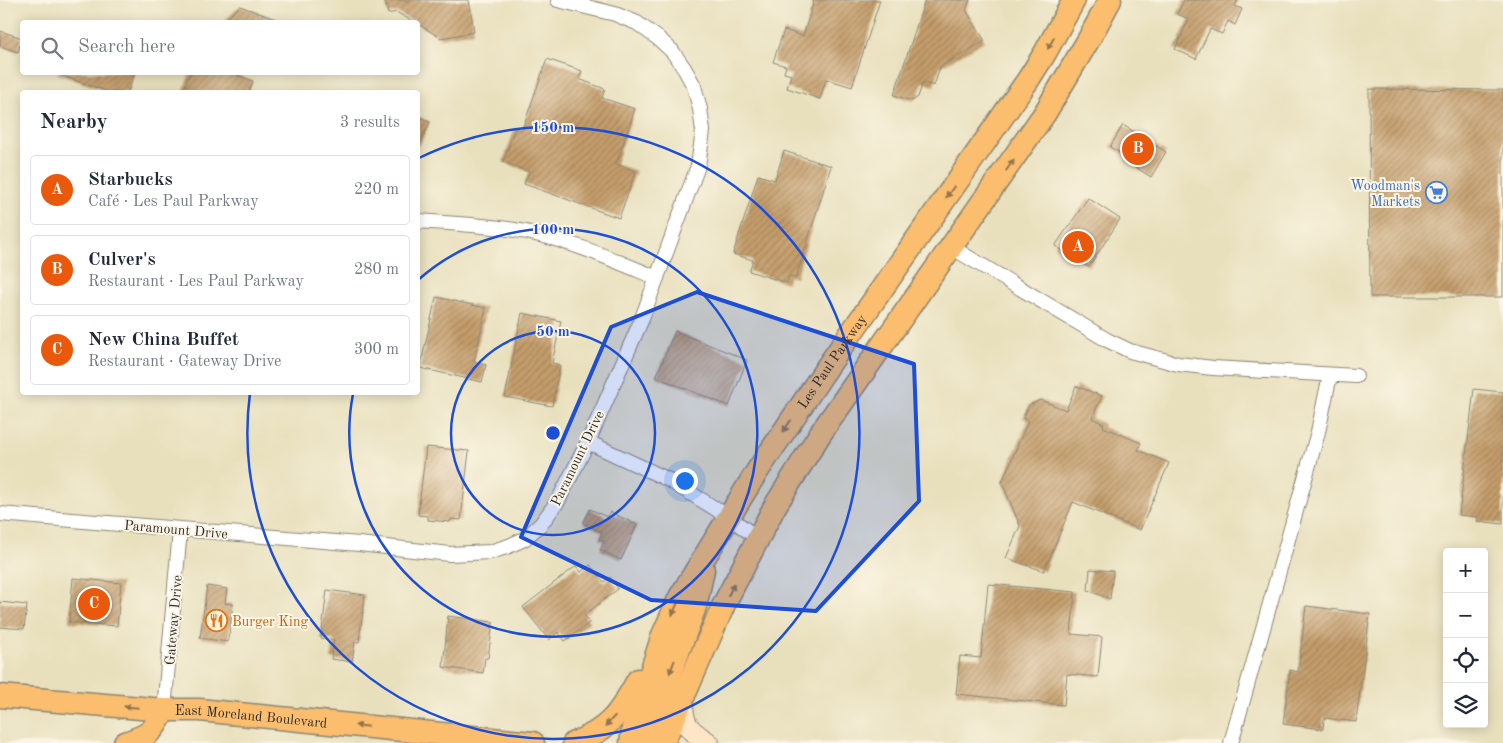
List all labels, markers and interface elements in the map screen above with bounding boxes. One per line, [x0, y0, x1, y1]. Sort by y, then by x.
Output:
search box [20, 20, 420, 75]
icon: search [38, 34, 66, 62]
one-way arrow [1047, 36, 1055, 50]
text: Search here [78, 38, 175, 57]
text: Nearby [40, 112, 108, 133]
text: 3 results [340, 115, 400, 131]
text: 150 m [532, 121, 574, 136]
pin: B [1122, 130, 1154, 168]
one-way arrow [1005, 158, 1015, 171]
text: Starbucks [88, 171, 173, 190]
place label: Woodman's Markets [1350, 179, 1420, 209]
supermarket icon: Woodman's Markets [1424, 181, 1448, 205]
text: A [51, 182, 63, 198]
text: 220 m [354, 182, 399, 198]
one-way arrow [946, 186, 956, 199]
text: Café · Les Paul Parkway [88, 194, 259, 210]
text: 100 m [532, 223, 574, 238]
pin: A [1062, 228, 1094, 266]
text: Culver's [88, 251, 156, 270]
text: B [51, 262, 63, 278]
text: 280 m [354, 262, 399, 278]
text: Restaurant · Les Paul Parkway [88, 274, 304, 290]
street label: Les Paul Parkway [796, 312, 870, 411]
text: 50 m [536, 325, 570, 340]
text: New China Buffet [88, 331, 239, 350]
text: C [52, 342, 62, 358]
text: 300 m [354, 342, 399, 358]
text: Restaurant · Gateway Drive [88, 354, 281, 370]
street label: Paramount Drive [549, 409, 607, 508]
one-way arrow [783, 419, 792, 433]
centre of rings [544, 424, 562, 442]
your location [672, 468, 698, 494]
street label: Paramount Drive [123, 518, 228, 542]
map controls [1443, 548, 1488, 728]
button: + [1443, 548, 1488, 593]
street label: Gateway Drive [163, 574, 185, 666]
one-way arrow [727, 583, 735, 597]
pin: C [78, 585, 110, 623]
button: − [1443, 593, 1488, 638]
one-way arrow [670, 602, 678, 616]
restaurant icon: Burger King [204, 609, 228, 633]
place label: Burger King [232, 615, 308, 629]
button: locate [1443, 638, 1488, 683]
one-way arrow [668, 660, 675, 675]
button: layers [1443, 683, 1488, 728]
one-way arrow [123, 703, 139, 711]
street label: East Moreland Boulevard [175, 704, 328, 731]
one-way arrow [604, 715, 616, 727]
one-way arrow [354, 722, 370, 730]

